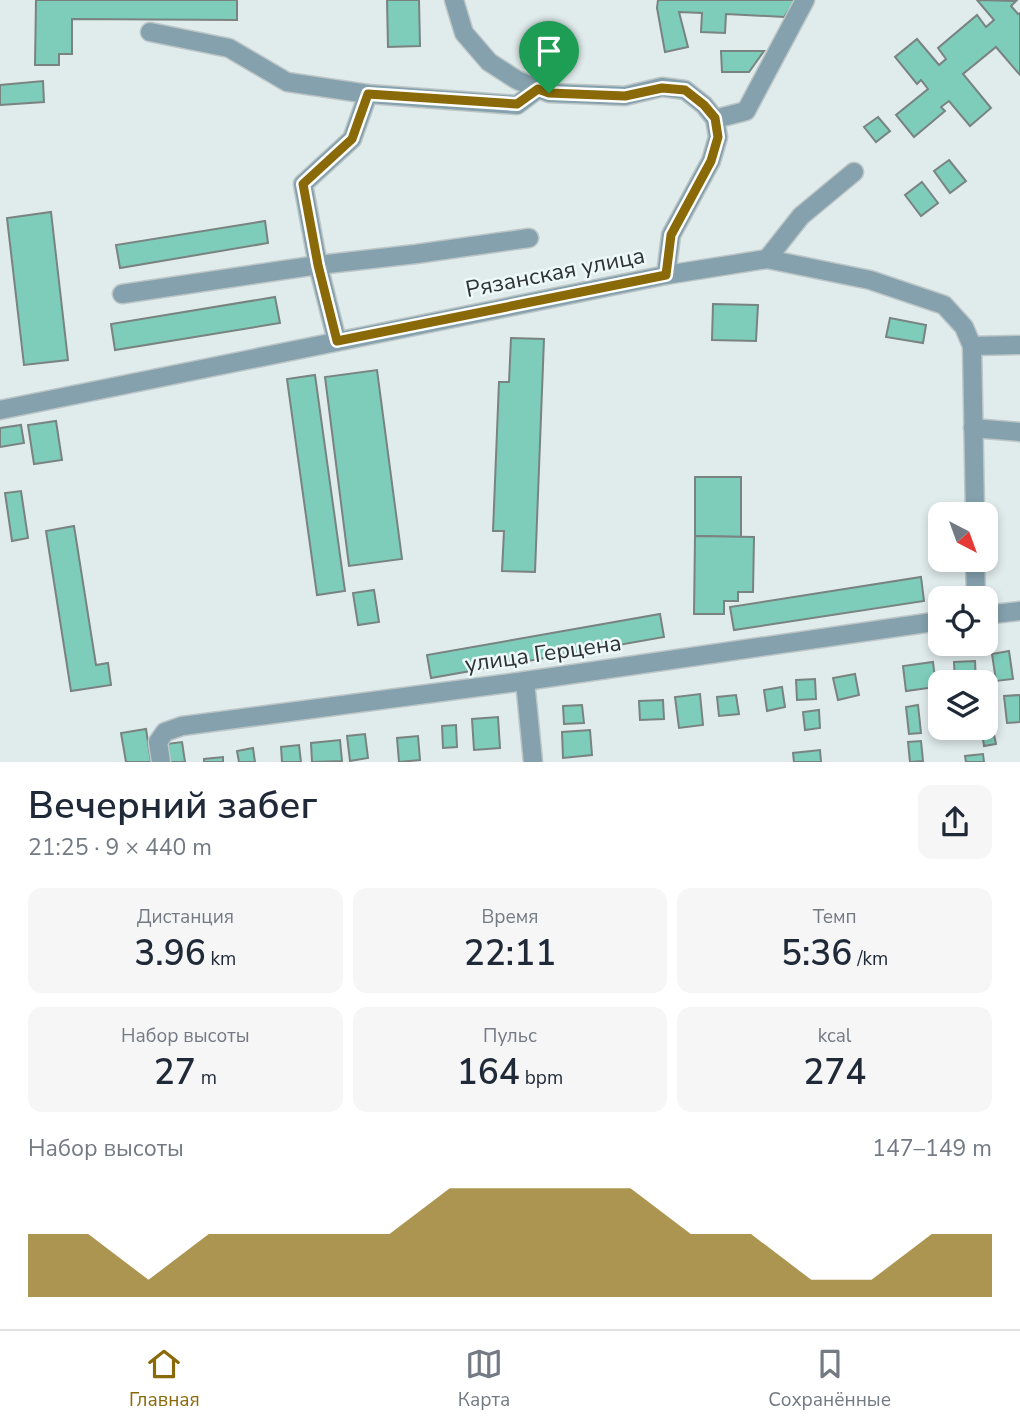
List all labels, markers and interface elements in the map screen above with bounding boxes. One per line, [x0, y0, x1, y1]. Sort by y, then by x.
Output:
pin [519, 21, 579, 93]
icon: arrive [530, 32, 568, 70]
street label: Рязанская улица [463, 240, 647, 305]
north arrow [928, 502, 998, 572]
map controls [928, 502, 998, 740]
button: locate [928, 586, 998, 656]
street label: улица Герцена [463, 627, 623, 680]
button: layers [928, 670, 998, 740]
text: Вечерний забег [28, 780, 317, 831]
button: share [918, 785, 992, 859]
text: 21:25 · 9 × 440 m [28, 832, 212, 863]
text: Дистанция [137, 904, 234, 930]
text: Время [481, 904, 539, 930]
text: Темп [813, 904, 857, 930]
text: 3.96 [134, 930, 206, 977]
text: 22:11 [464, 930, 556, 977]
text: 5:36 [781, 930, 852, 977]
text: km [206, 946, 236, 972]
text: /km [852, 946, 888, 972]
text: Набор высоты [121, 1023, 250, 1049]
text: Пульс [483, 1023, 537, 1049]
text: kcal [818, 1023, 852, 1049]
text: 27 [154, 1049, 196, 1096]
text: 164 [457, 1049, 520, 1096]
text: 274 [803, 1049, 866, 1096]
text: m [196, 1065, 217, 1091]
text: bpm [520, 1065, 563, 1091]
text: Набор высоты [28, 1133, 184, 1164]
text: 147–149 m [872, 1133, 992, 1164]
tab: Главная [129, 1345, 200, 1413]
tab: Карта [458, 1345, 510, 1413]
tab: Сохранённые [768, 1345, 891, 1413]

